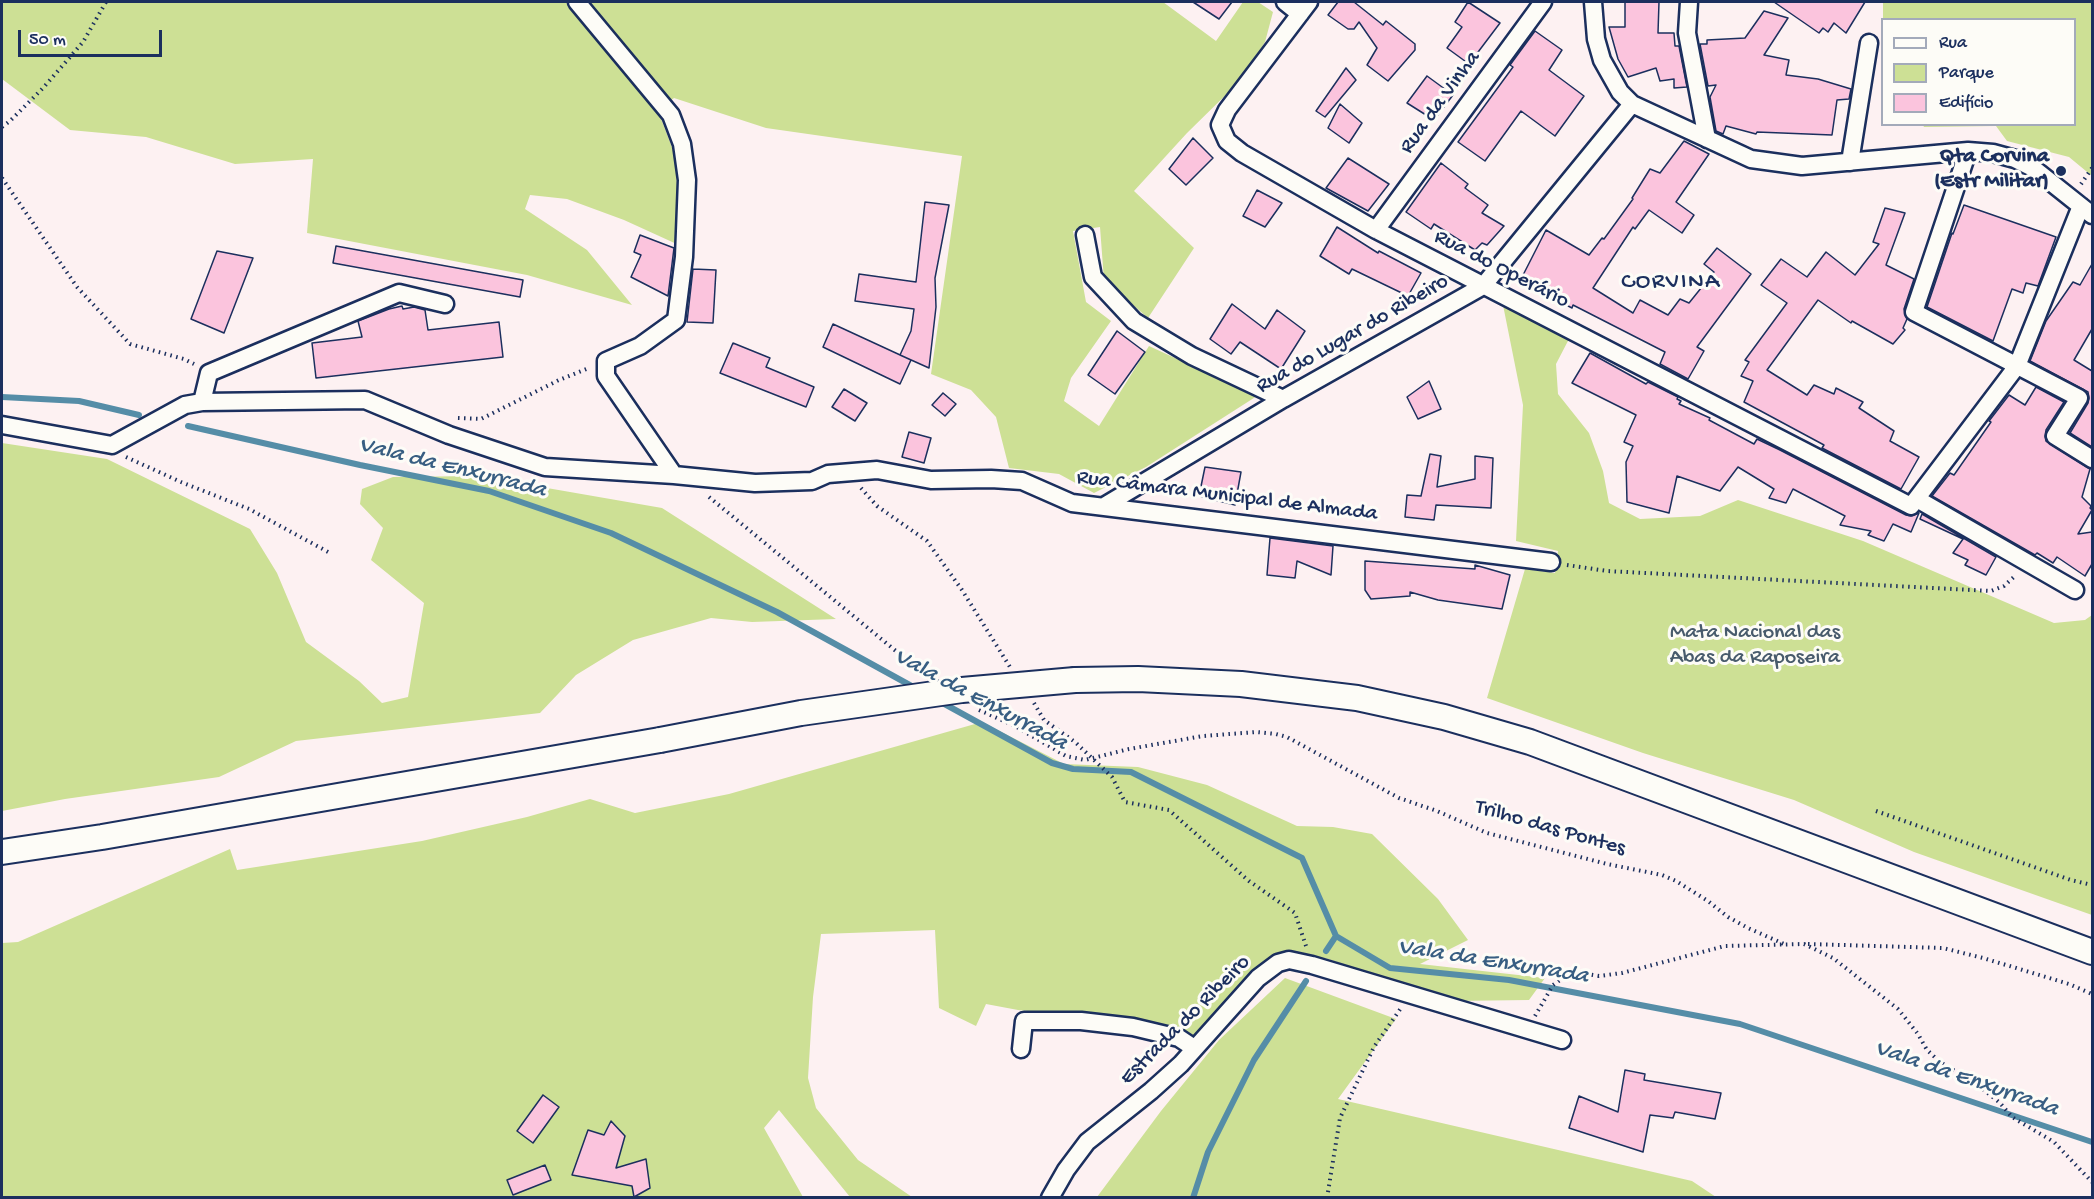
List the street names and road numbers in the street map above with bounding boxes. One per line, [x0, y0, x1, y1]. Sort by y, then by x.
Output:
street label: Rua da Vinha [1395, 46, 1487, 160]
street label: Rua do Operário [1429, 225, 1573, 315]
street label: Rua do Lugar do Ribeiro [1252, 269, 1454, 401]
street label: Rua Câmara Municipal de Almada [1075, 465, 1379, 529]
street label: Trilho das Pontes [1472, 795, 1628, 863]
street label: Estrada do Ribeiro [1115, 950, 1257, 1092]

